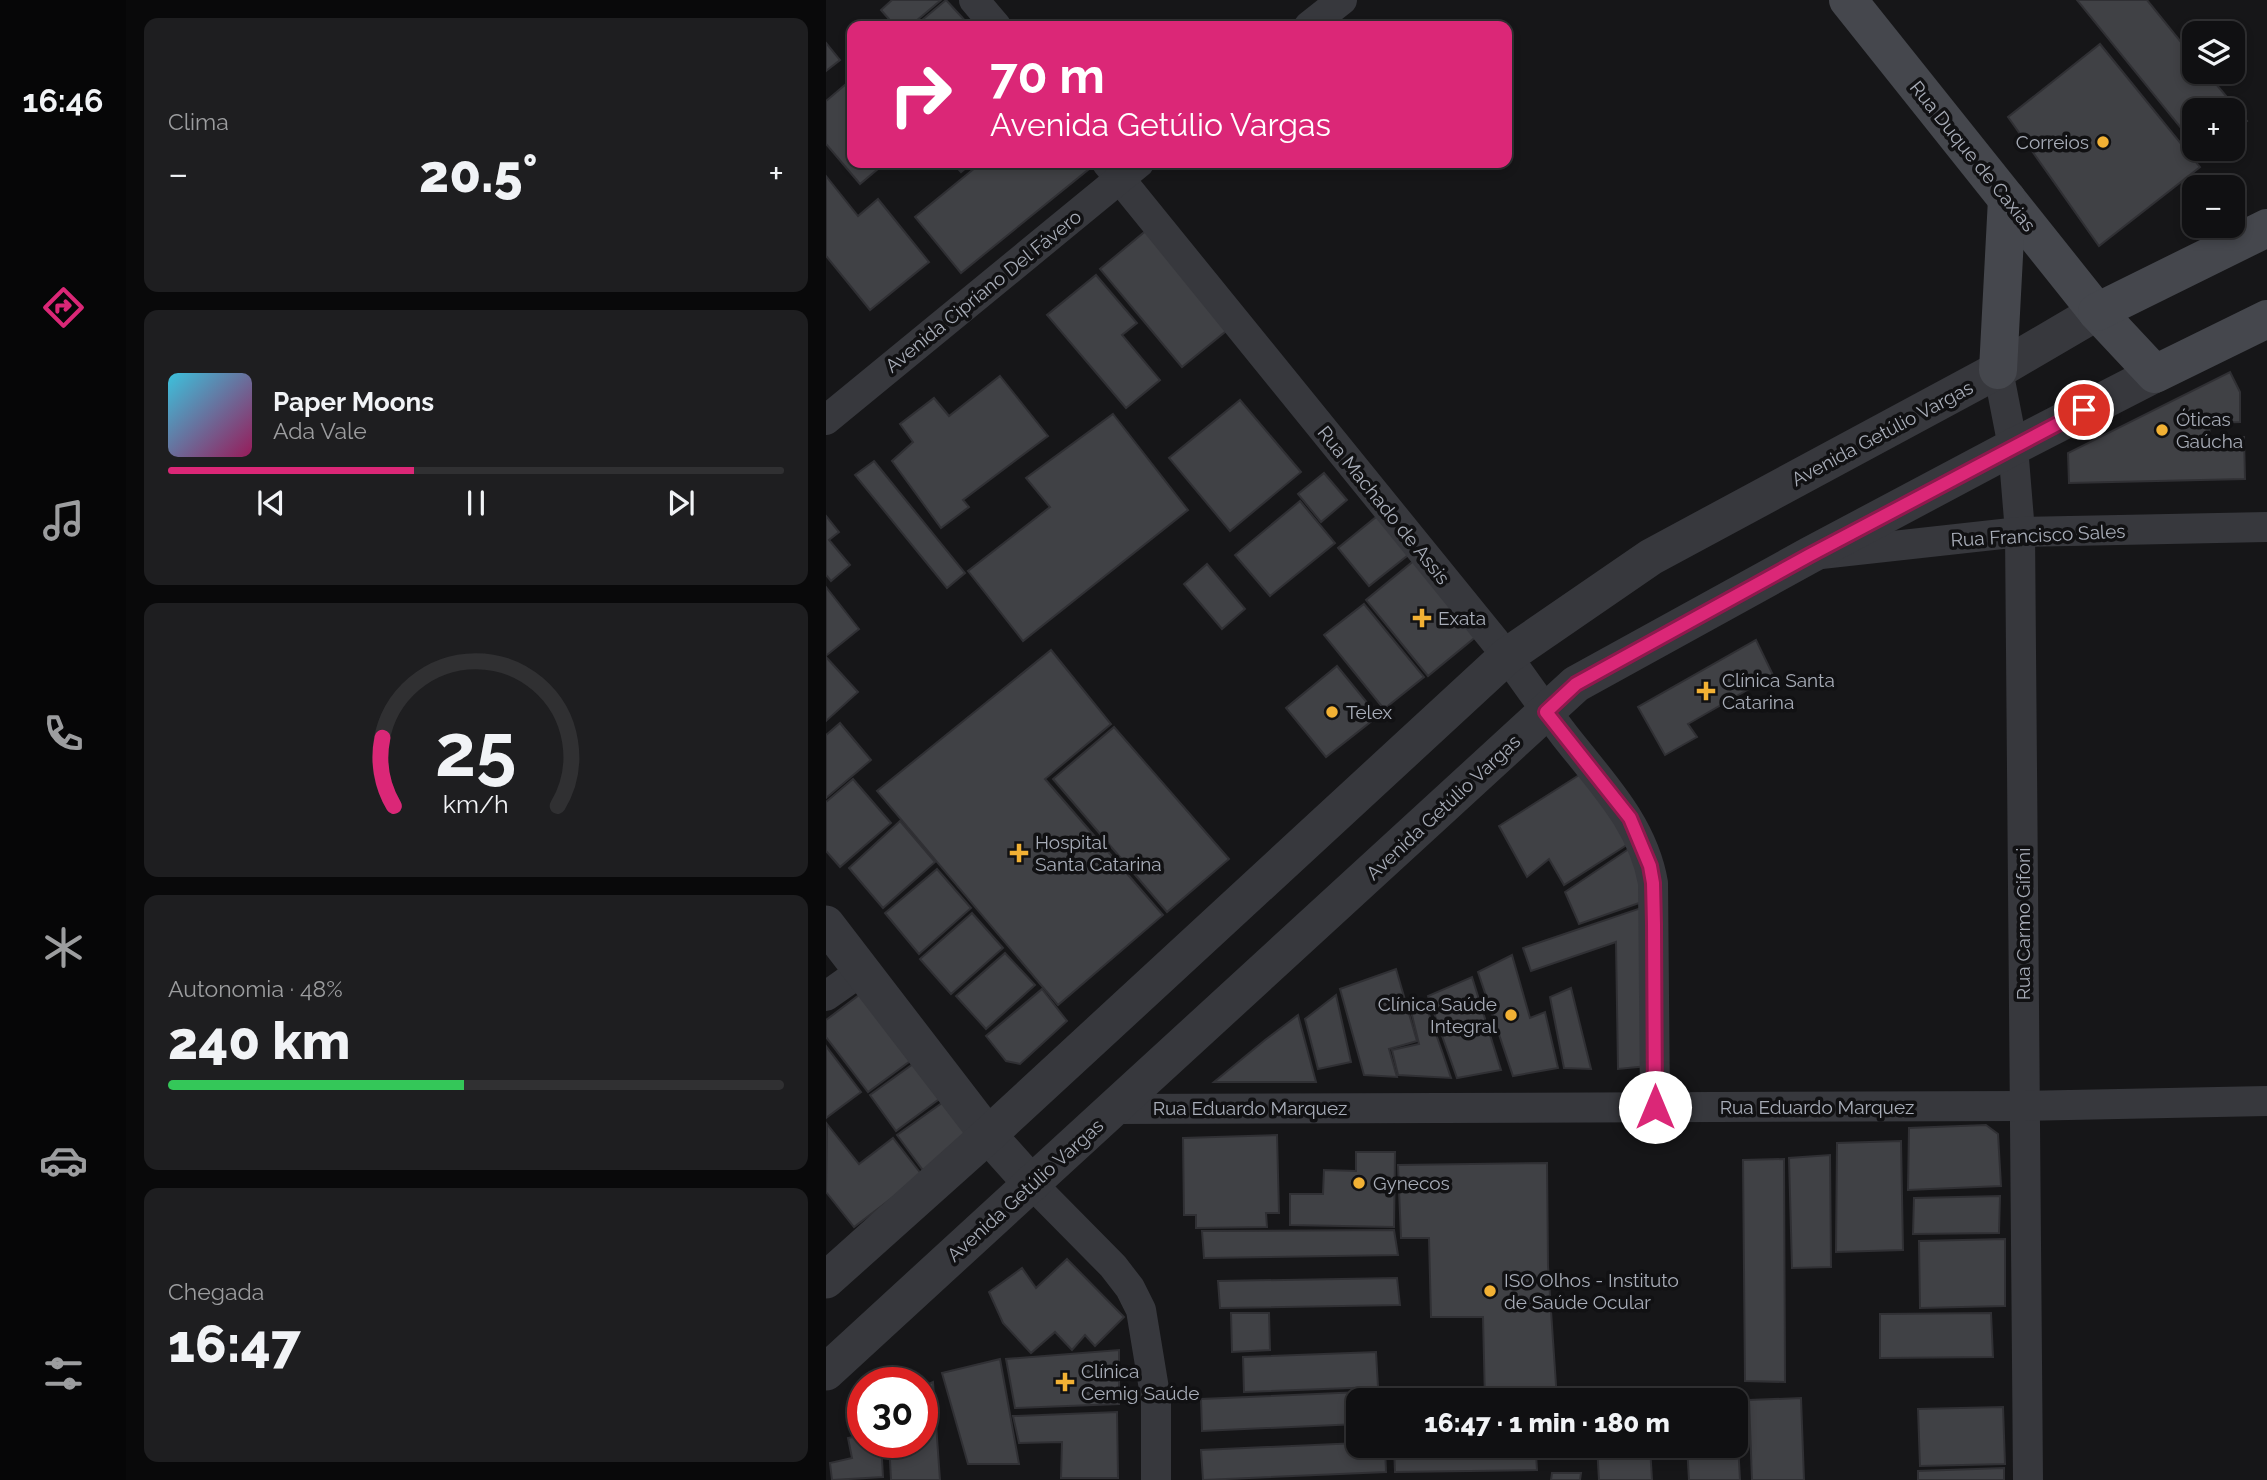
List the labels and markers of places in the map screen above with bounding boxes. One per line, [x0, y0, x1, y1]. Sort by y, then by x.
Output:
place label: Correios [2016, 131, 2089, 153]
marker: Correios [2095, 134, 2111, 150]
pin [2054, 380, 2114, 440]
place label: Óticas Gaúcha [2176, 408, 2243, 452]
marker: Óticas Gaúcha [2154, 422, 2170, 438]
place label: Exata [1438, 607, 1486, 629]
marker: Exata [1412, 608, 1432, 628]
place label: Clínica Santa Catarina [1722, 669, 1835, 713]
marker: Clínica Santa Catarina [1696, 681, 1716, 701]
place label: Telex [1346, 701, 1393, 723]
marker: Telex [1324, 704, 1340, 720]
place label: Hospital Santa Catarina [1035, 831, 1162, 875]
marker: Hospital Santa Catarina [1009, 843, 1029, 863]
place label: Clínica Saúde Integral [1378, 993, 1498, 1037]
marker: Clínica Saúde Integral [1503, 1007, 1519, 1023]
place label: Gynecos [1373, 1172, 1450, 1194]
marker: Gynecos [1351, 1175, 1367, 1191]
place label: ISO Olhos - Instituto de Saúde Ocular [1504, 1269, 1679, 1313]
marker: ISO Olhos - Instituto de Saúde Ocular [1482, 1283, 1498, 1299]
place label: Clínica Cemig Saúde [1081, 1360, 1200, 1404]
marker: Clínica Cemig Saúde [1055, 1372, 1075, 1392]

